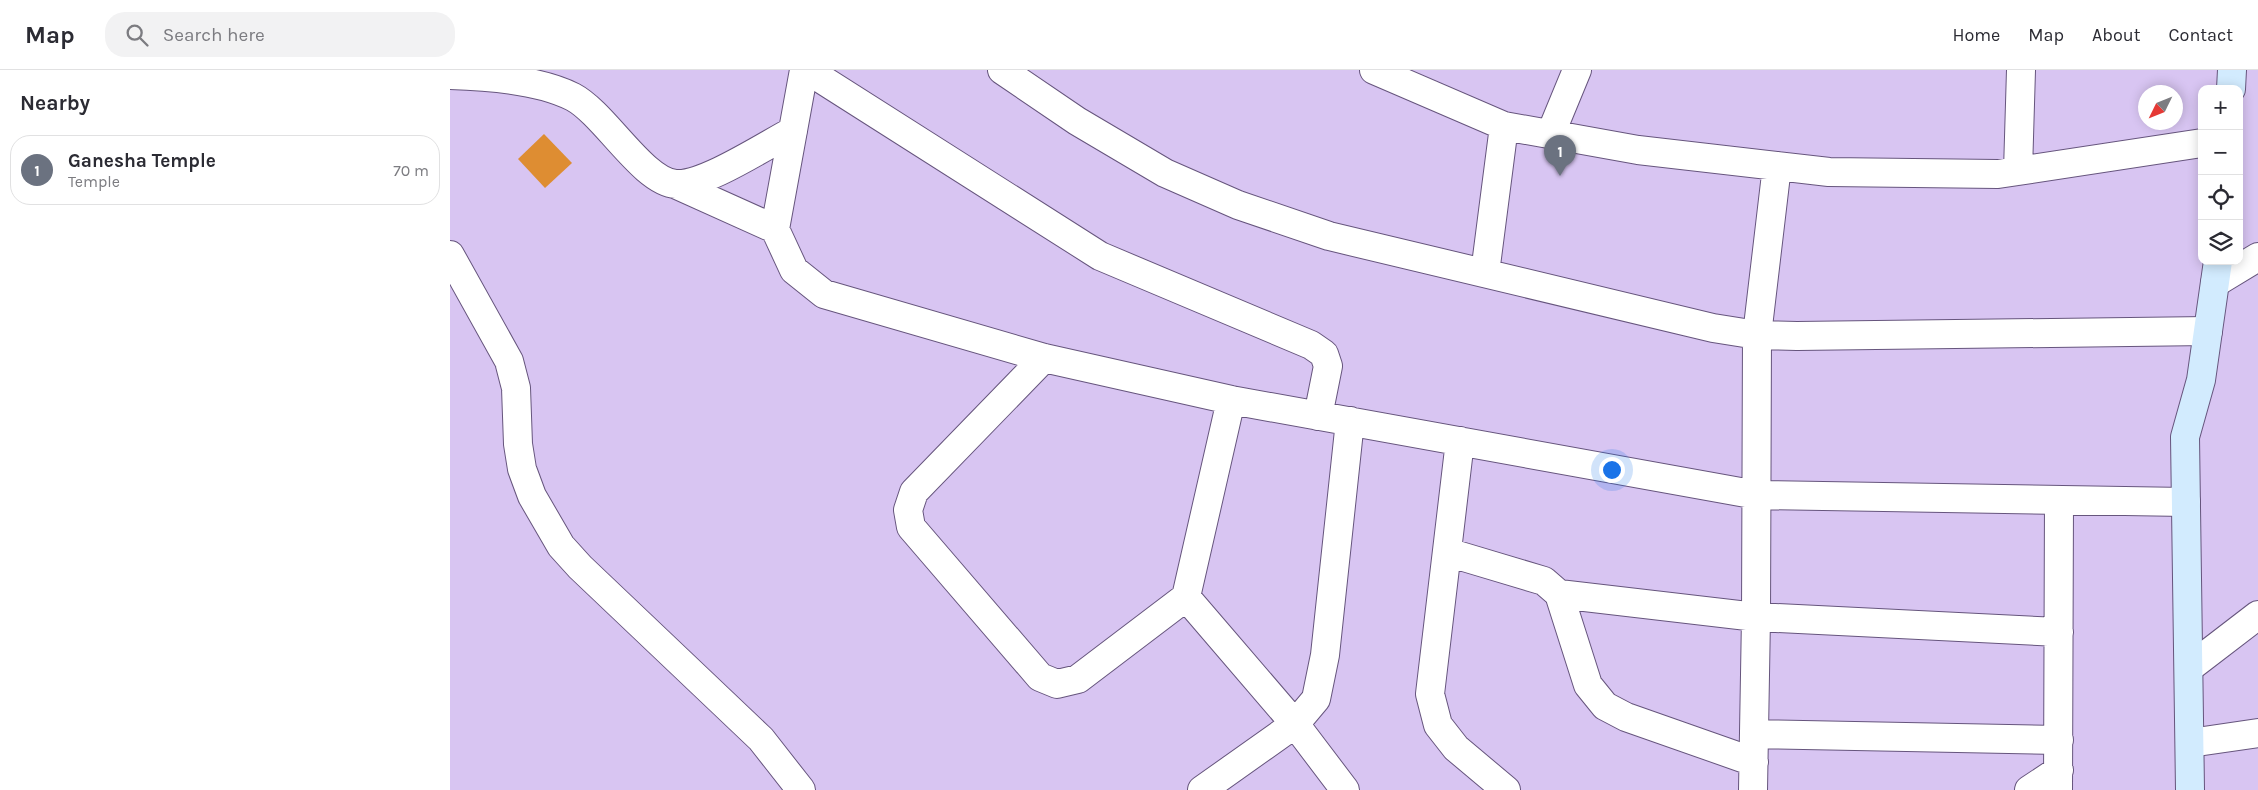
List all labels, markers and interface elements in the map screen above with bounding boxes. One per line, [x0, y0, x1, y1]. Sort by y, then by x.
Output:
search box [105, 12, 455, 57]
text: Map [25, 21, 75, 49]
icon: search [123, 21, 151, 49]
text: Search here [163, 24, 265, 46]
text: Home [1952, 24, 2000, 46]
text: Map [2028, 24, 2064, 46]
text: About [2092, 24, 2141, 46]
text: Contact [2169, 24, 2233, 46]
north arrow [2138, 85, 2183, 130]
map controls [2198, 85, 2243, 265]
button: + [2198, 85, 2243, 130]
text: Nearby [20, 91, 90, 115]
button: − [2198, 130, 2243, 175]
pin: 1 [1544, 135, 1576, 176]
text: Ganesha Temple [68, 150, 216, 172]
text: 1 [34, 161, 40, 180]
text: 70 m [393, 161, 429, 180]
text: Temple [68, 172, 120, 191]
button: locate [2198, 175, 2243, 220]
button: layers [2198, 220, 2243, 265]
your location [1599, 457, 1625, 483]

